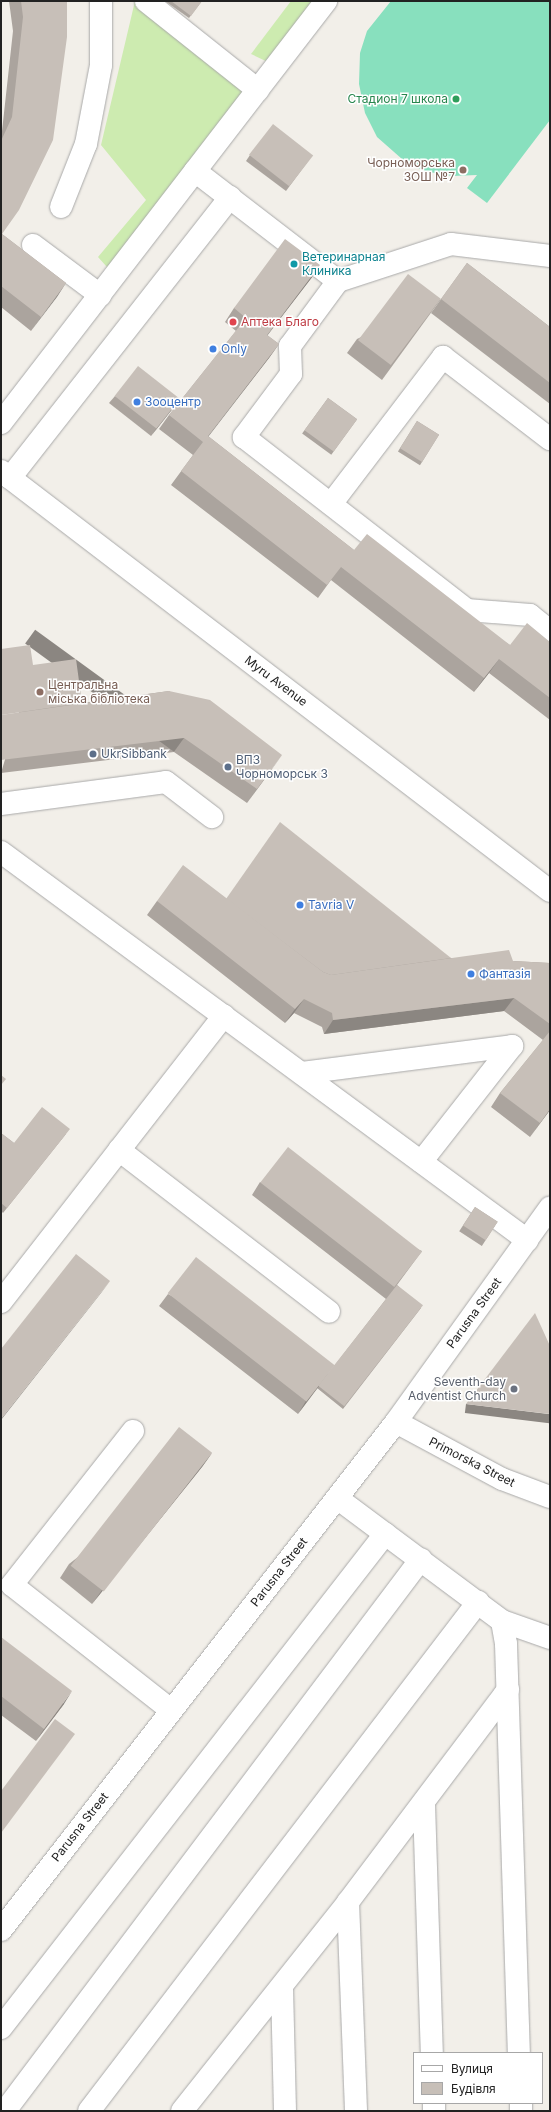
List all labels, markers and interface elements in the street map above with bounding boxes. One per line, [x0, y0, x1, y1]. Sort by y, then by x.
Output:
place label: Стадион 7 школа [348, 92, 448, 106]
marker: Стадион 7 школа [451, 94, 461, 104]
place label: Чорноморська ЗОШ №7 [367, 156, 455, 184]
marker: Чорноморська ЗОШ №7 [458, 165, 468, 175]
place label: Ветеринарная Клиника [302, 250, 385, 278]
marker: Ветеринарная Клиника [289, 259, 299, 269]
place label: Аптека Благо [241, 315, 319, 329]
marker: Аптека Благо [228, 317, 238, 327]
place label: Only [221, 342, 247, 356]
marker: Only [208, 344, 218, 354]
place label: Зооцентр [145, 395, 201, 409]
marker: Зооцентр [132, 397, 142, 407]
street label: Myru Avenue [242, 653, 310, 709]
place label: Центральна міська бібліотека [48, 678, 150, 706]
marker: Центральна міська бібліотека [35, 687, 45, 697]
place label: UkrSibbank [101, 747, 167, 761]
marker: UkrSibbank [88, 749, 98, 759]
place label: ВПЗ Чорноморськ 3 [236, 753, 328, 781]
marker: ВПЗ Чорноморськ 3 [223, 762, 233, 772]
place label: Tavria V [308, 898, 354, 912]
marker: Tavria V [295, 900, 305, 910]
place label: Фантазія [479, 967, 531, 981]
marker: Фантазія [466, 969, 476, 979]
street label: Parusna Street [444, 1275, 504, 1351]
place label: Seventh-day Adventist Church [408, 1375, 506, 1403]
marker: Seventh-day Adventist Church [509, 1384, 519, 1394]
street label: Primorska Street [427, 1434, 517, 1490]
street label: Parusna Street [248, 1535, 310, 1609]
street label: Parusna Street [49, 1790, 111, 1864]
legend [413, 2052, 543, 2104]
text: Вулиця [451, 2061, 493, 2076]
text: Будівля [451, 2081, 496, 2096]

